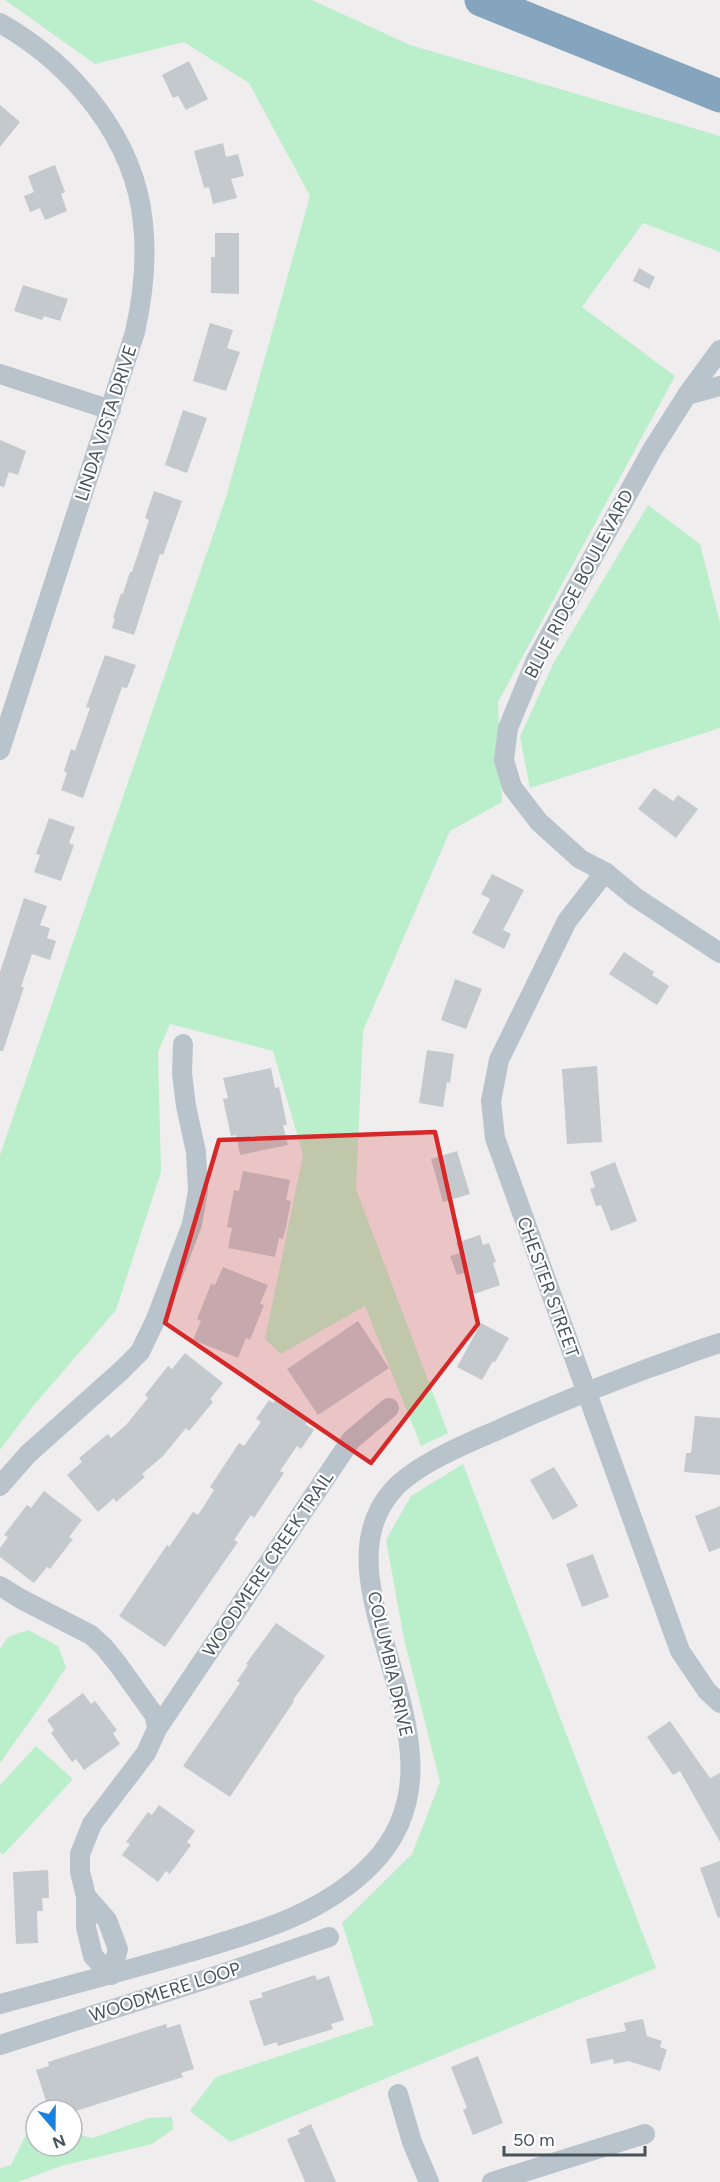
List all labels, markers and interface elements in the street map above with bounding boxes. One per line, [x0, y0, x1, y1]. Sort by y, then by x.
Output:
street label: LINDA VISTA DRIVE [70, 342, 142, 504]
street label: BLUE RIDGE BOULEVARD [520, 486, 638, 682]
street label: CHESTER STREET [512, 1214, 584, 1360]
street label: WOODMERE CREEK TRAIL [198, 1467, 339, 1661]
street label: COLUMBIA DRIVE [363, 1589, 417, 1739]
street label: WOODMERE LOOP [87, 1957, 243, 2027]
north arrow [24, 2098, 84, 2158]
scale bar [504, 2119, 645, 2157]
text: 50 m [513, 2129, 555, 2151]
text: N [50, 2131, 68, 2153]

